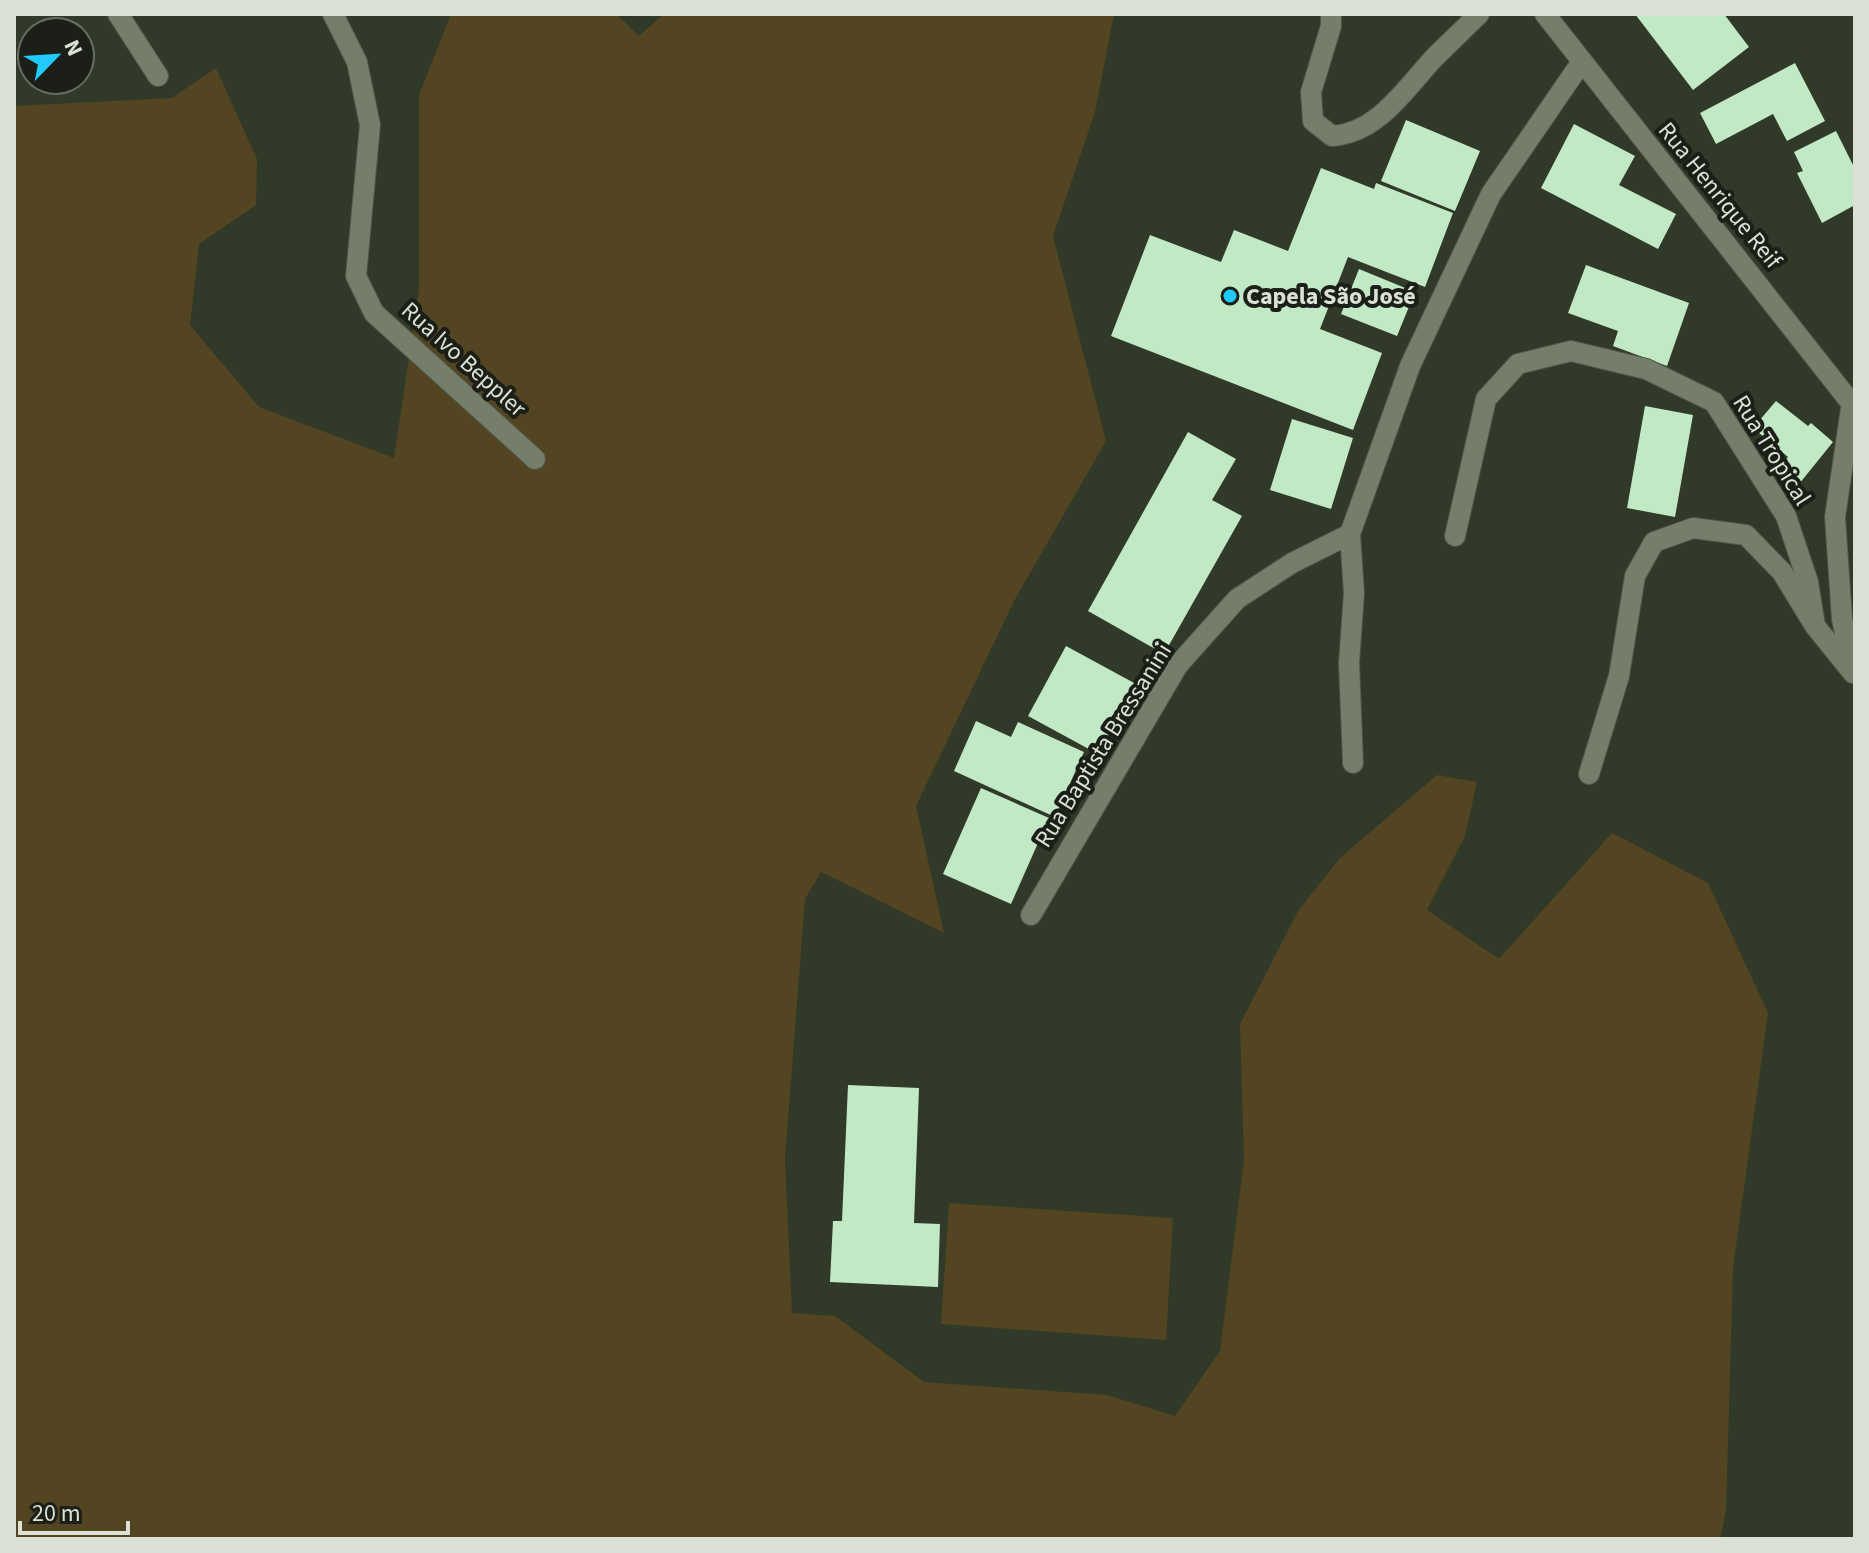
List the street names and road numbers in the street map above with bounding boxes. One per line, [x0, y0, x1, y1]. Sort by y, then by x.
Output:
street label: Rua Henrique Reif [1649, 114, 1790, 277]
street label: Rua Ivo Beppler [393, 294, 535, 426]
street label: Rua Tropical [1724, 388, 1819, 512]
street label: Rua Baptista Bressanini [1026, 636, 1181, 854]

